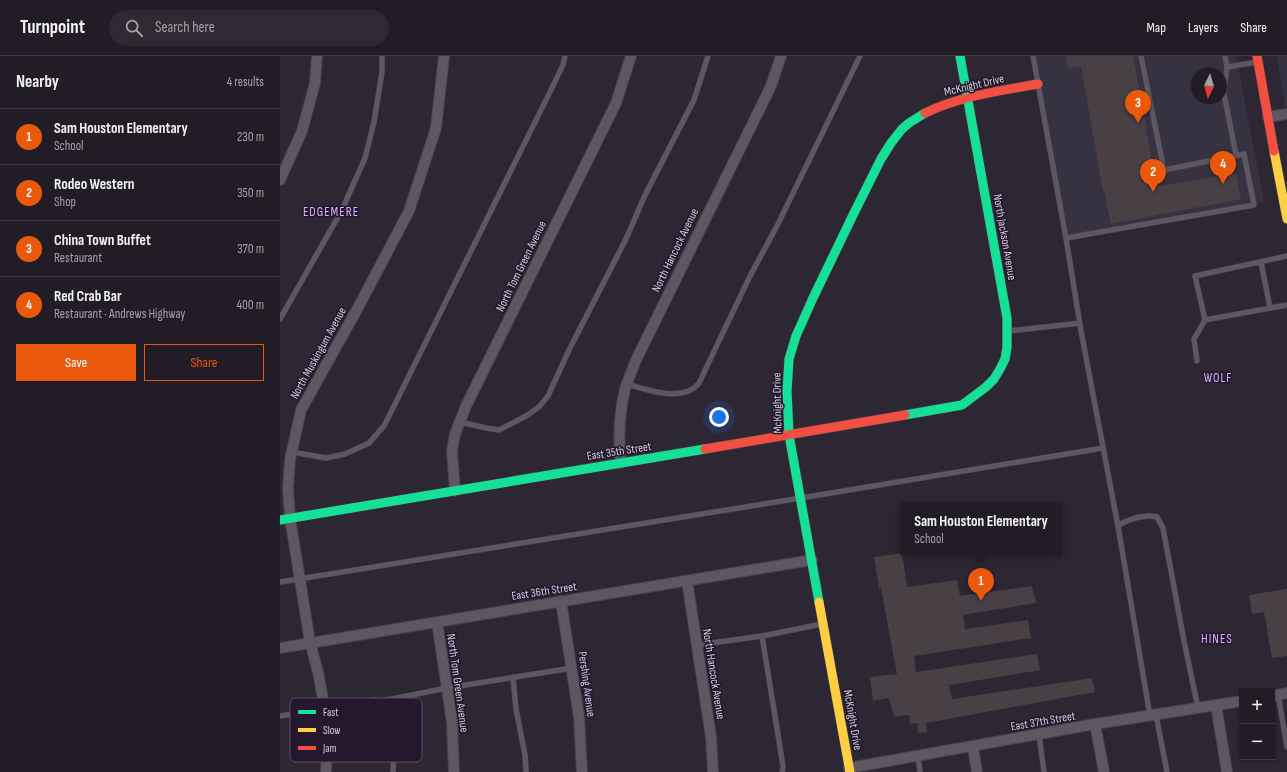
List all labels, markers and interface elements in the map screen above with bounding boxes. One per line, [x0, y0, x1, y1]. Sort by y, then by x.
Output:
search box [109, 10, 389, 46]
text: Turnpoint [20, 16, 85, 39]
icon: search [123, 17, 145, 39]
text: Search here [155, 18, 215, 37]
text: Map [1146, 19, 1166, 36]
text: Layers [1188, 19, 1218, 36]
text: Share [1240, 19, 1267, 36]
north arrow [1191, 68, 1227, 104]
street label: McKnight Drive [943, 71, 1006, 100]
text: Nearby [16, 72, 59, 92]
text: 4 results [227, 74, 264, 90]
pin: 3 [1125, 90, 1151, 123]
text: Sam Houston Elementary [54, 119, 188, 138]
text: 1 [26, 129, 32, 145]
text: 230 m [237, 129, 264, 145]
text: School [54, 138, 84, 154]
pin: 4 [1210, 151, 1236, 184]
pin: 2 [1140, 159, 1166, 192]
text: Rodeo Western [54, 175, 134, 194]
text: 2 [26, 185, 32, 201]
text: 350 m [237, 185, 264, 201]
street label: North Jackson Avenue [990, 193, 1020, 282]
text: Shop [54, 194, 76, 210]
district label: EDGEMERE [303, 204, 359, 220]
street label: North Hancock Avenue [649, 206, 702, 295]
street label: North Tom Green Avenue [493, 218, 550, 314]
text: China Town Buffet [54, 231, 151, 250]
text: 3 [26, 241, 32, 257]
text: 370 m [237, 241, 264, 257]
text: Restaurant [54, 250, 102, 266]
text: Red Crab Bar [54, 287, 122, 306]
text: 4 [26, 297, 32, 313]
text: 400 m [237, 297, 264, 313]
street label: North Muskingum Avenue [287, 305, 350, 402]
text: Restaurant · Andrews Highway [54, 306, 185, 322]
button: Save [16, 344, 136, 381]
button: Share [144, 344, 264, 381]
district label: WOLF [1204, 370, 1232, 386]
street label: McKnight Drive [769, 372, 786, 434]
your location [709, 407, 729, 427]
street label: East 35th Street [586, 439, 653, 464]
popup [900, 503, 1062, 555]
text: Sam Houston Elementary [914, 512, 1048, 531]
text: School [914, 531, 944, 547]
pin: 1 [968, 568, 994, 601]
street label: East 36th Street [511, 579, 578, 604]
street label: North Hancock Avenue [699, 628, 728, 721]
district label: HINES [1201, 631, 1233, 647]
street label: North Tom Green Avenue [443, 633, 472, 733]
street label: Pershing Avenue [574, 650, 599, 718]
map controls [1239, 688, 1275, 760]
button: + [1239, 688, 1275, 724]
street label: McKnight Drive [840, 689, 865, 752]
legend [290, 698, 422, 762]
text: Fast [323, 706, 339, 719]
street label: East 37th Street [1010, 708, 1077, 735]
text: Slow [323, 724, 340, 737]
button: − [1239, 724, 1275, 760]
text: Jam [322, 742, 337, 755]

